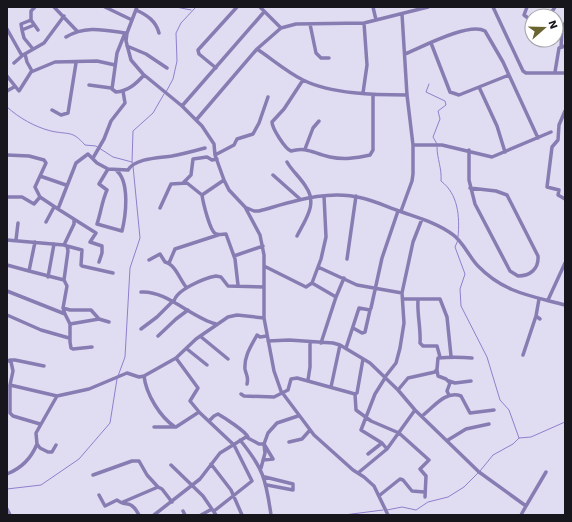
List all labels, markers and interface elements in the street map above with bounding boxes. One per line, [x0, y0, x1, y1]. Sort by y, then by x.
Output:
north arrow [524, 8, 564, 48]
text: N [545, 19, 560, 31]

